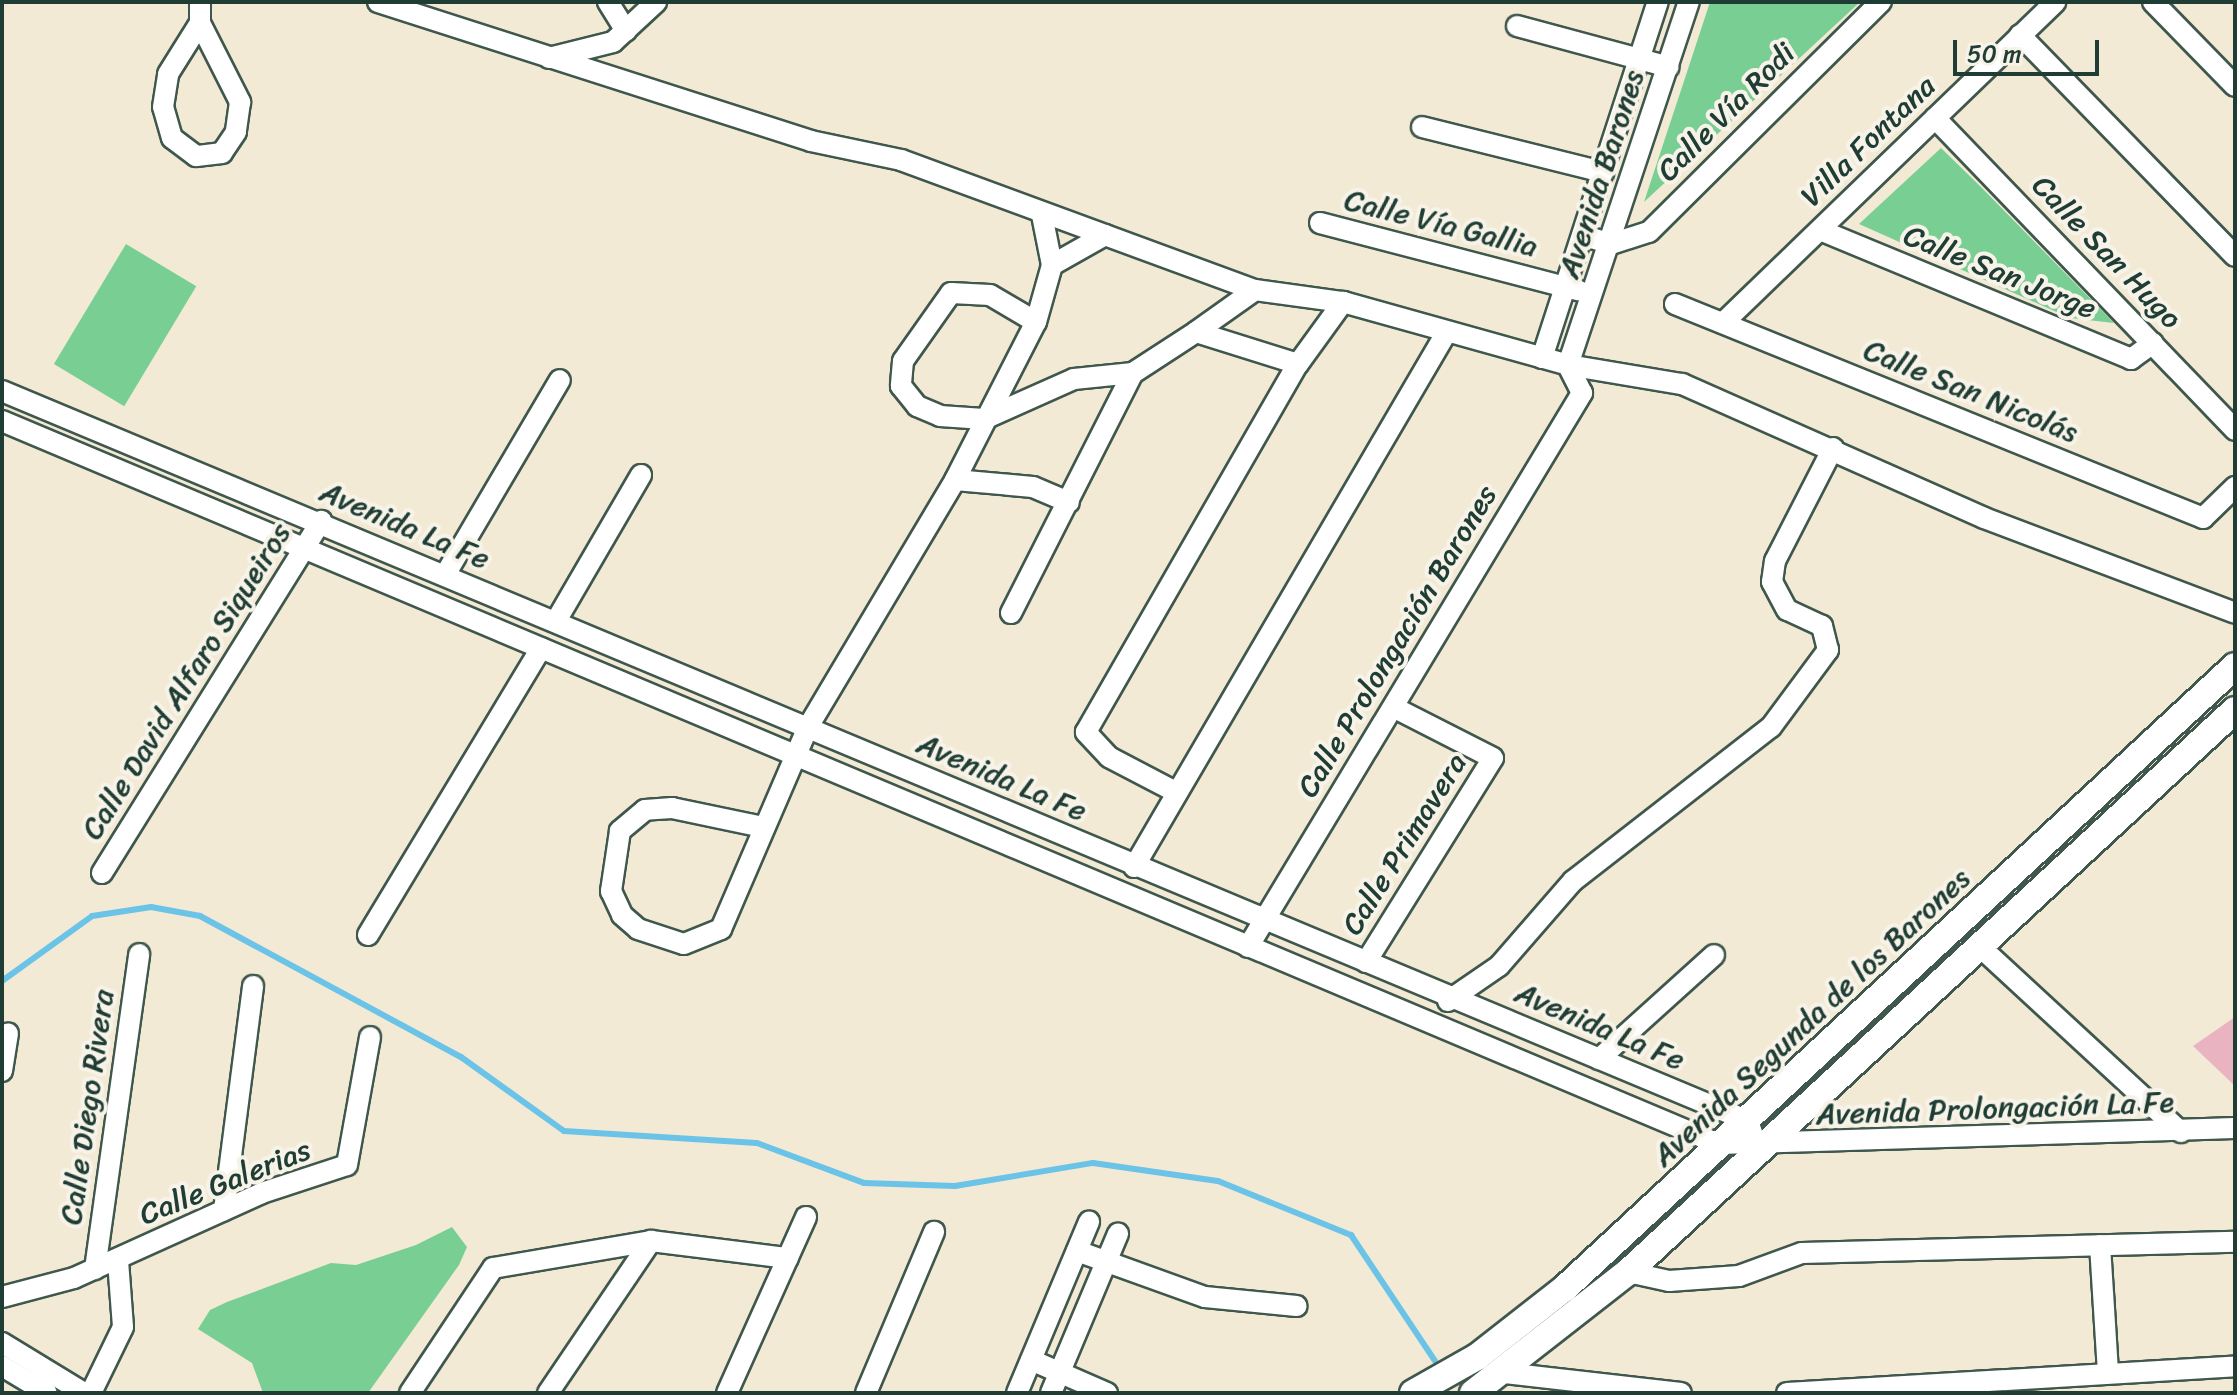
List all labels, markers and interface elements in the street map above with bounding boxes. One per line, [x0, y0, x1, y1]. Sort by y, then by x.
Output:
scale bar [1957, 24, 2103, 74]
text: 50 m [1967, 33, 2022, 75]
street label: Calle Vía Rodi [1649, 35, 1803, 189]
street label: Avenida Barones [1550, 65, 1652, 283]
street label: Villa Fontana [1793, 68, 1943, 214]
street label: Calle San Hugo [2025, 168, 2189, 336]
street label: Calle Vía Gallia [1341, 182, 1541, 264]
street label: Calle San Jorge [1899, 217, 2101, 327]
street label: Calle San Nicolás [1859, 332, 2083, 450]
street label: Avenida La Fe [315, 473, 495, 577]
street label: Calle Prolongación Barones [1290, 479, 1504, 803]
street label: Calle David Alfaro Siqueiros [74, 517, 298, 845]
street label: Avenida La Fe [912, 725, 1092, 829]
street label: Calle Primavera [1334, 747, 1474, 941]
street label: Avenida Segunda de los Barones [1645, 860, 1977, 1174]
street label: Avenida La Fe [1510, 974, 1690, 1078]
street label: Calle Diego Rivera [53, 987, 121, 1227]
street label: Avenida Prolongación La Fe [1815, 1084, 2175, 1132]
street label: Calle Galerias [135, 1132, 315, 1232]

